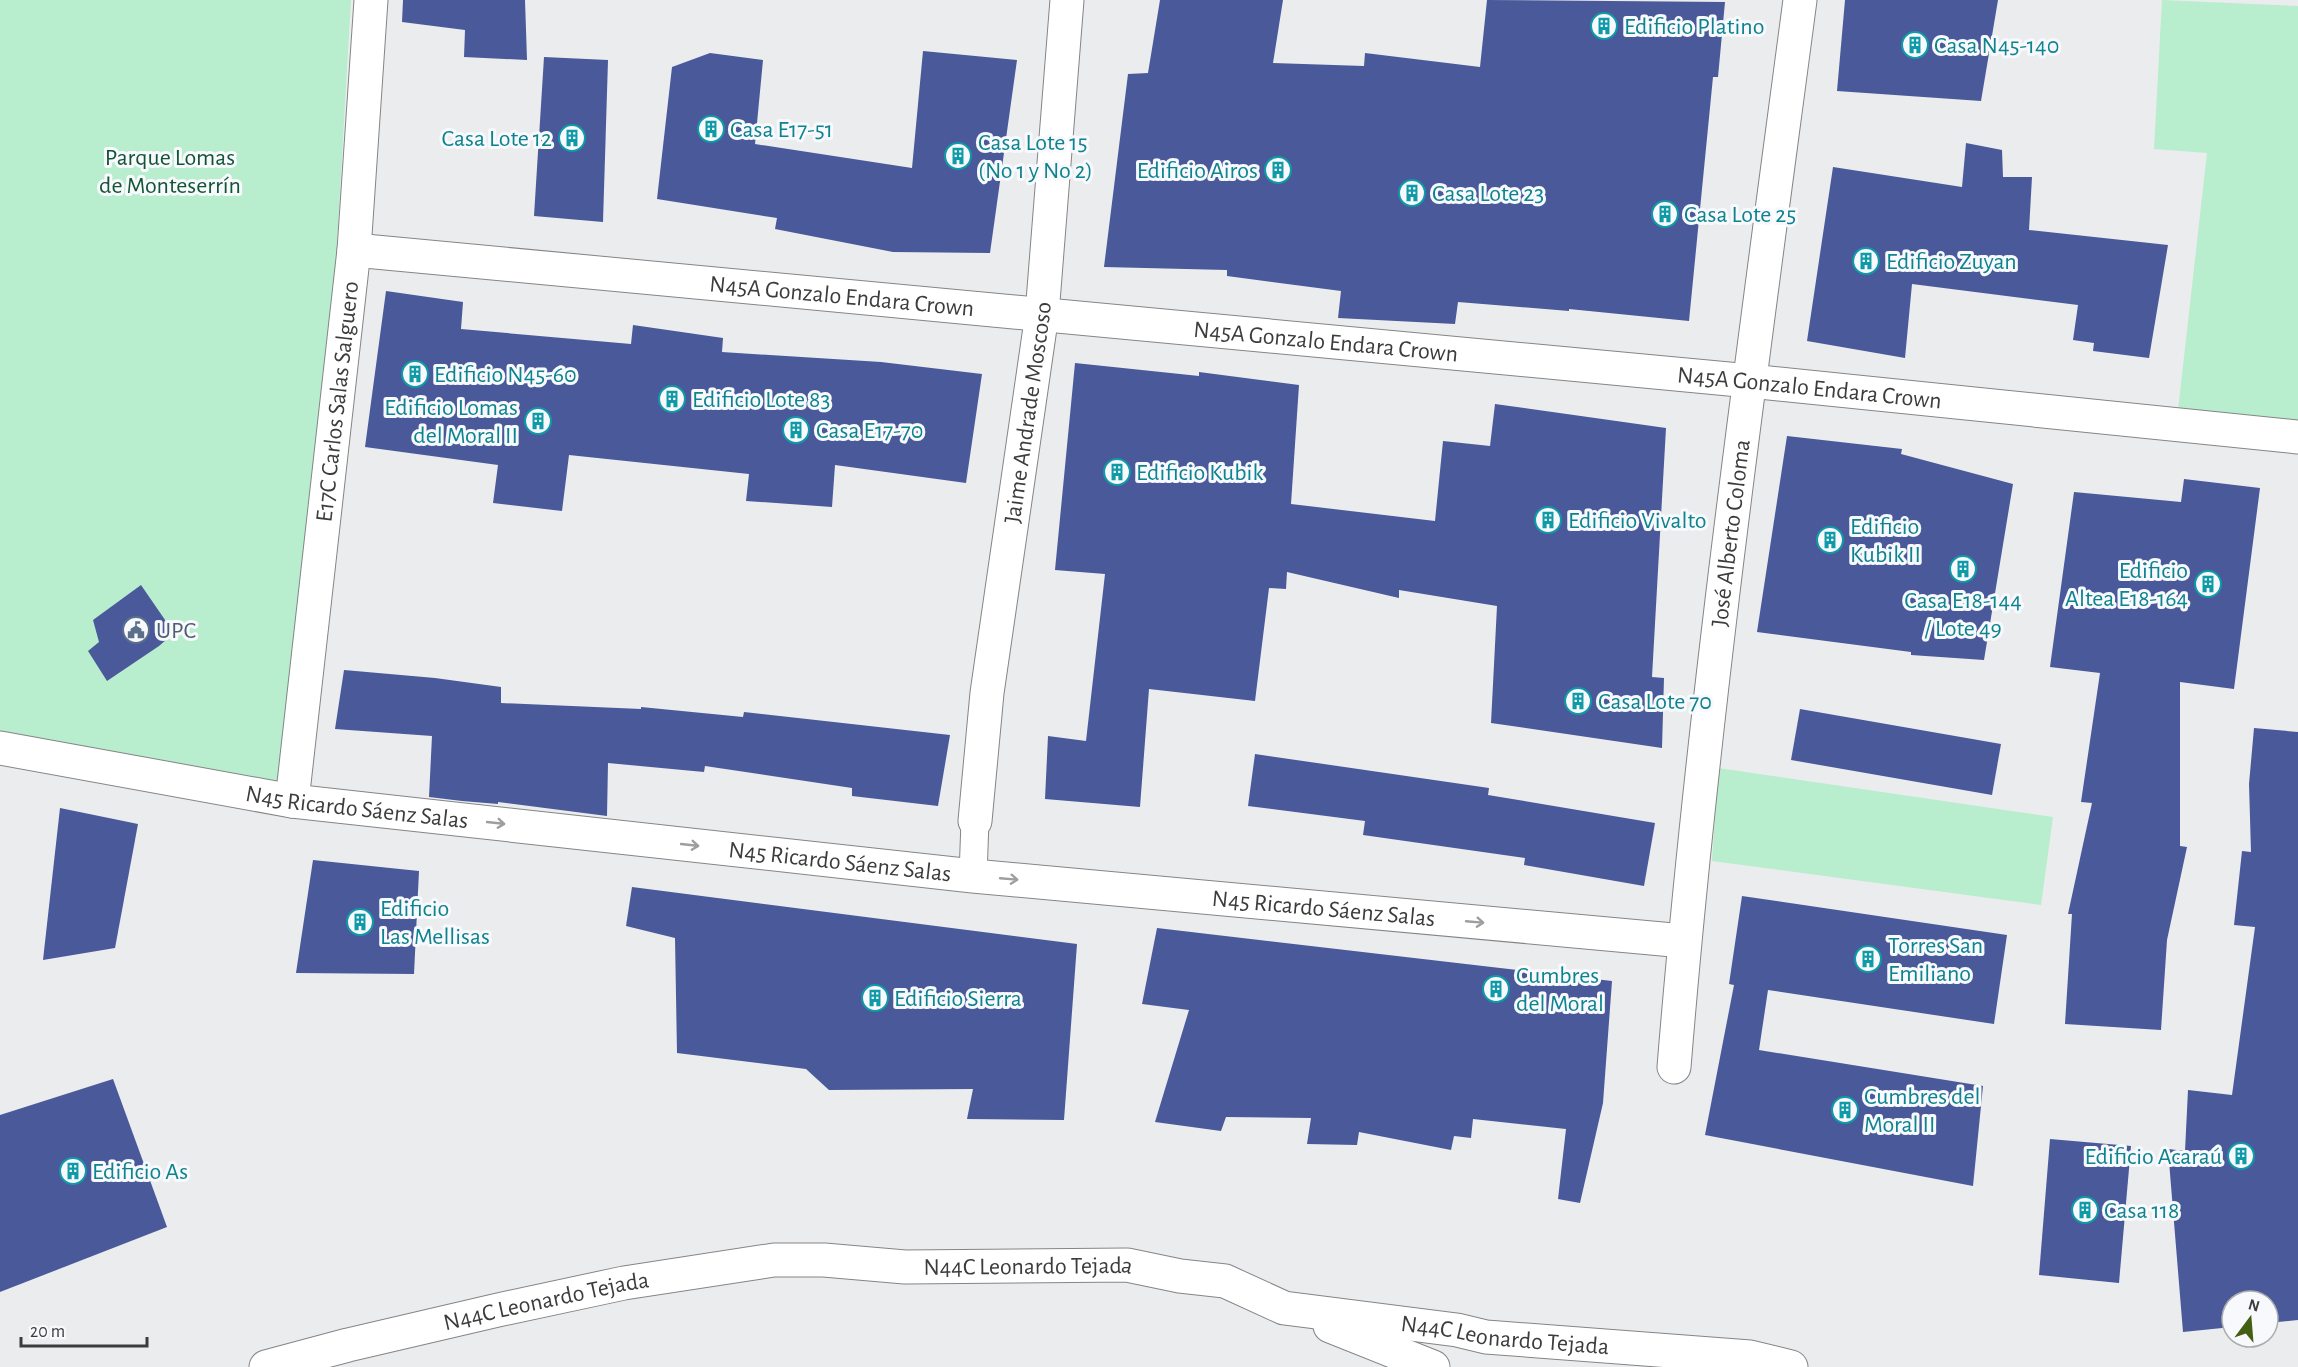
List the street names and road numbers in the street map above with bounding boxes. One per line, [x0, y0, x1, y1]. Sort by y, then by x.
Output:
street label: N45A Gonzalo Endara Crown [708, 272, 975, 321]
street label: E17C Carlos Salas Salguero [312, 280, 363, 523]
street label: Jaime Andrade Moscoso [1001, 301, 1056, 525]
street label: N45A Gonzalo Endara Crown [1192, 318, 1459, 367]
street label: N45A Gonzalo Endara Crown [1676, 363, 1943, 414]
street label: José Alberto Coloma [1708, 438, 1755, 628]
street label: N45 Ricardo Sáenz Salas [244, 782, 469, 833]
street label: N45 Ricardo Sáenz Salas [727, 838, 952, 887]
street label: N45 Ricardo Sáenz Salas [1211, 887, 1436, 931]
street label: N44C Leonardo Tejada [923, 1253, 1135, 1280]
street label: N44C Leonardo Tejada [441, 1268, 651, 1335]
street label: N44C Leonardo Tejada [1399, 1312, 1610, 1359]

